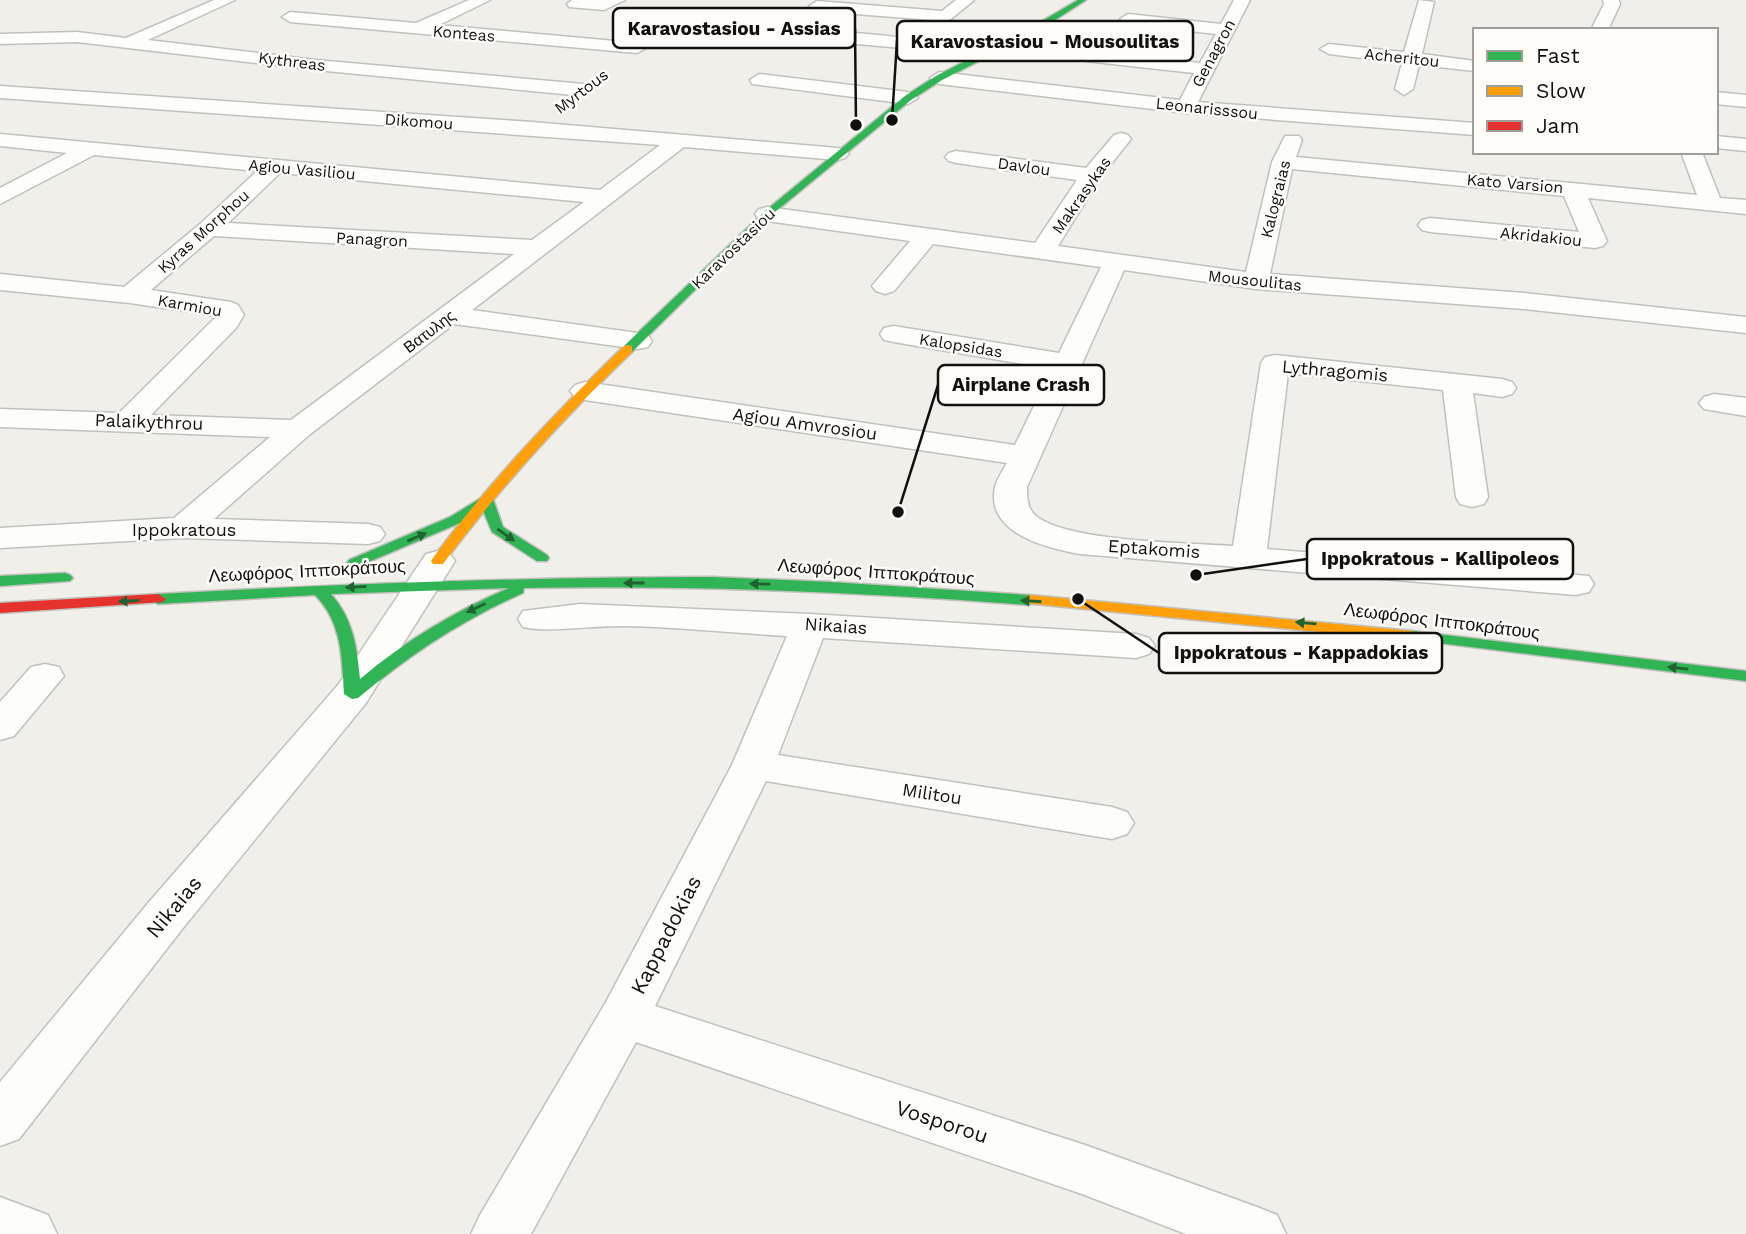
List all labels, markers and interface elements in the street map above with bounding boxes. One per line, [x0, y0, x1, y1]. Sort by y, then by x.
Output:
callout: Karavostasiou - Assias [613, 8, 855, 48]
street label: Genagron [1188, 16, 1239, 90]
text: Karavostasiou - Assias [627, 17, 841, 40]
street label: Konteas [432, 21, 496, 46]
callout: Karavostasiou - Mousoulitas [897, 21, 1193, 61]
legend [1473, 28, 1718, 154]
text: Karavostasiou - Mousoulitas [911, 30, 1179, 53]
text: Fast [1536, 43, 1580, 68]
street label: Acheritou [1363, 44, 1440, 71]
street label: Kythreas [257, 48, 327, 75]
street label: Myrtous [551, 65, 612, 118]
text: Slow [1536, 78, 1586, 103]
street label: Leonarisssou [1155, 94, 1259, 123]
street label: Dikomou [384, 110, 454, 133]
text: Jam [1536, 113, 1579, 138]
street label: Davlou [996, 153, 1052, 180]
street label: Makrasykas [1048, 153, 1115, 237]
street label: Agiou Vasiliou [248, 155, 356, 184]
street label: Kalograias [1257, 158, 1294, 240]
street label: Kato Varsion [1466, 170, 1564, 197]
street label: Kyras Morphou [154, 185, 253, 277]
street label: Karavostasiou [688, 204, 779, 293]
street label: Akridakiou [1499, 223, 1583, 250]
street label: Panagron [335, 228, 408, 251]
street label: Mousoulitas [1207, 266, 1303, 295]
street label: Karmiou [156, 291, 223, 320]
street label: Βατυλης [400, 306, 459, 357]
street label: Kalopsidas [918, 330, 1004, 361]
street label: Lythragomis [1281, 355, 1389, 386]
callout: Airplane Crash [938, 365, 1104, 405]
text: Airplane Crash [952, 373, 1090, 396]
street label: Agiou Amvrosiou [731, 403, 879, 444]
street label: Palaikythrou [94, 409, 204, 434]
street label: Ippokratous [132, 519, 236, 540]
one-way arrow [497, 528, 515, 542]
one-way arrow [407, 531, 428, 542]
street label: Eptakomis [1107, 535, 1201, 562]
callout: Ippokratous - Kallipoleos [1307, 539, 1573, 579]
text: Ippokratous - Kallipoleos [1321, 547, 1559, 570]
street label: Λεωφόρος Ιπποκράτους [777, 554, 976, 589]
street label: Λεωφόρος Ιπποκράτους [208, 555, 406, 586]
one-way arrow [623, 577, 645, 589]
one-way arrow [748, 579, 770, 590]
one-way arrow [345, 582, 367, 593]
one-way arrow [118, 595, 140, 606]
one-way arrow [1020, 595, 1042, 606]
street label: Λεωφόρος Ιπποκράτους [1343, 598, 1542, 643]
one-way arrow [465, 603, 486, 614]
street label: Nikaias [804, 613, 868, 638]
one-way arrow [1295, 617, 1317, 628]
callout: Ippokratous - Kappadokias [1159, 633, 1442, 673]
text: Ippokratous - Kappadokias [1174, 641, 1428, 664]
one-way arrow [1667, 663, 1689, 674]
street label: Militou [901, 778, 963, 809]
street label: Nikaias [141, 871, 207, 943]
street label: Kappadokias [625, 871, 706, 998]
street label: Vosporou [893, 1095, 992, 1148]

